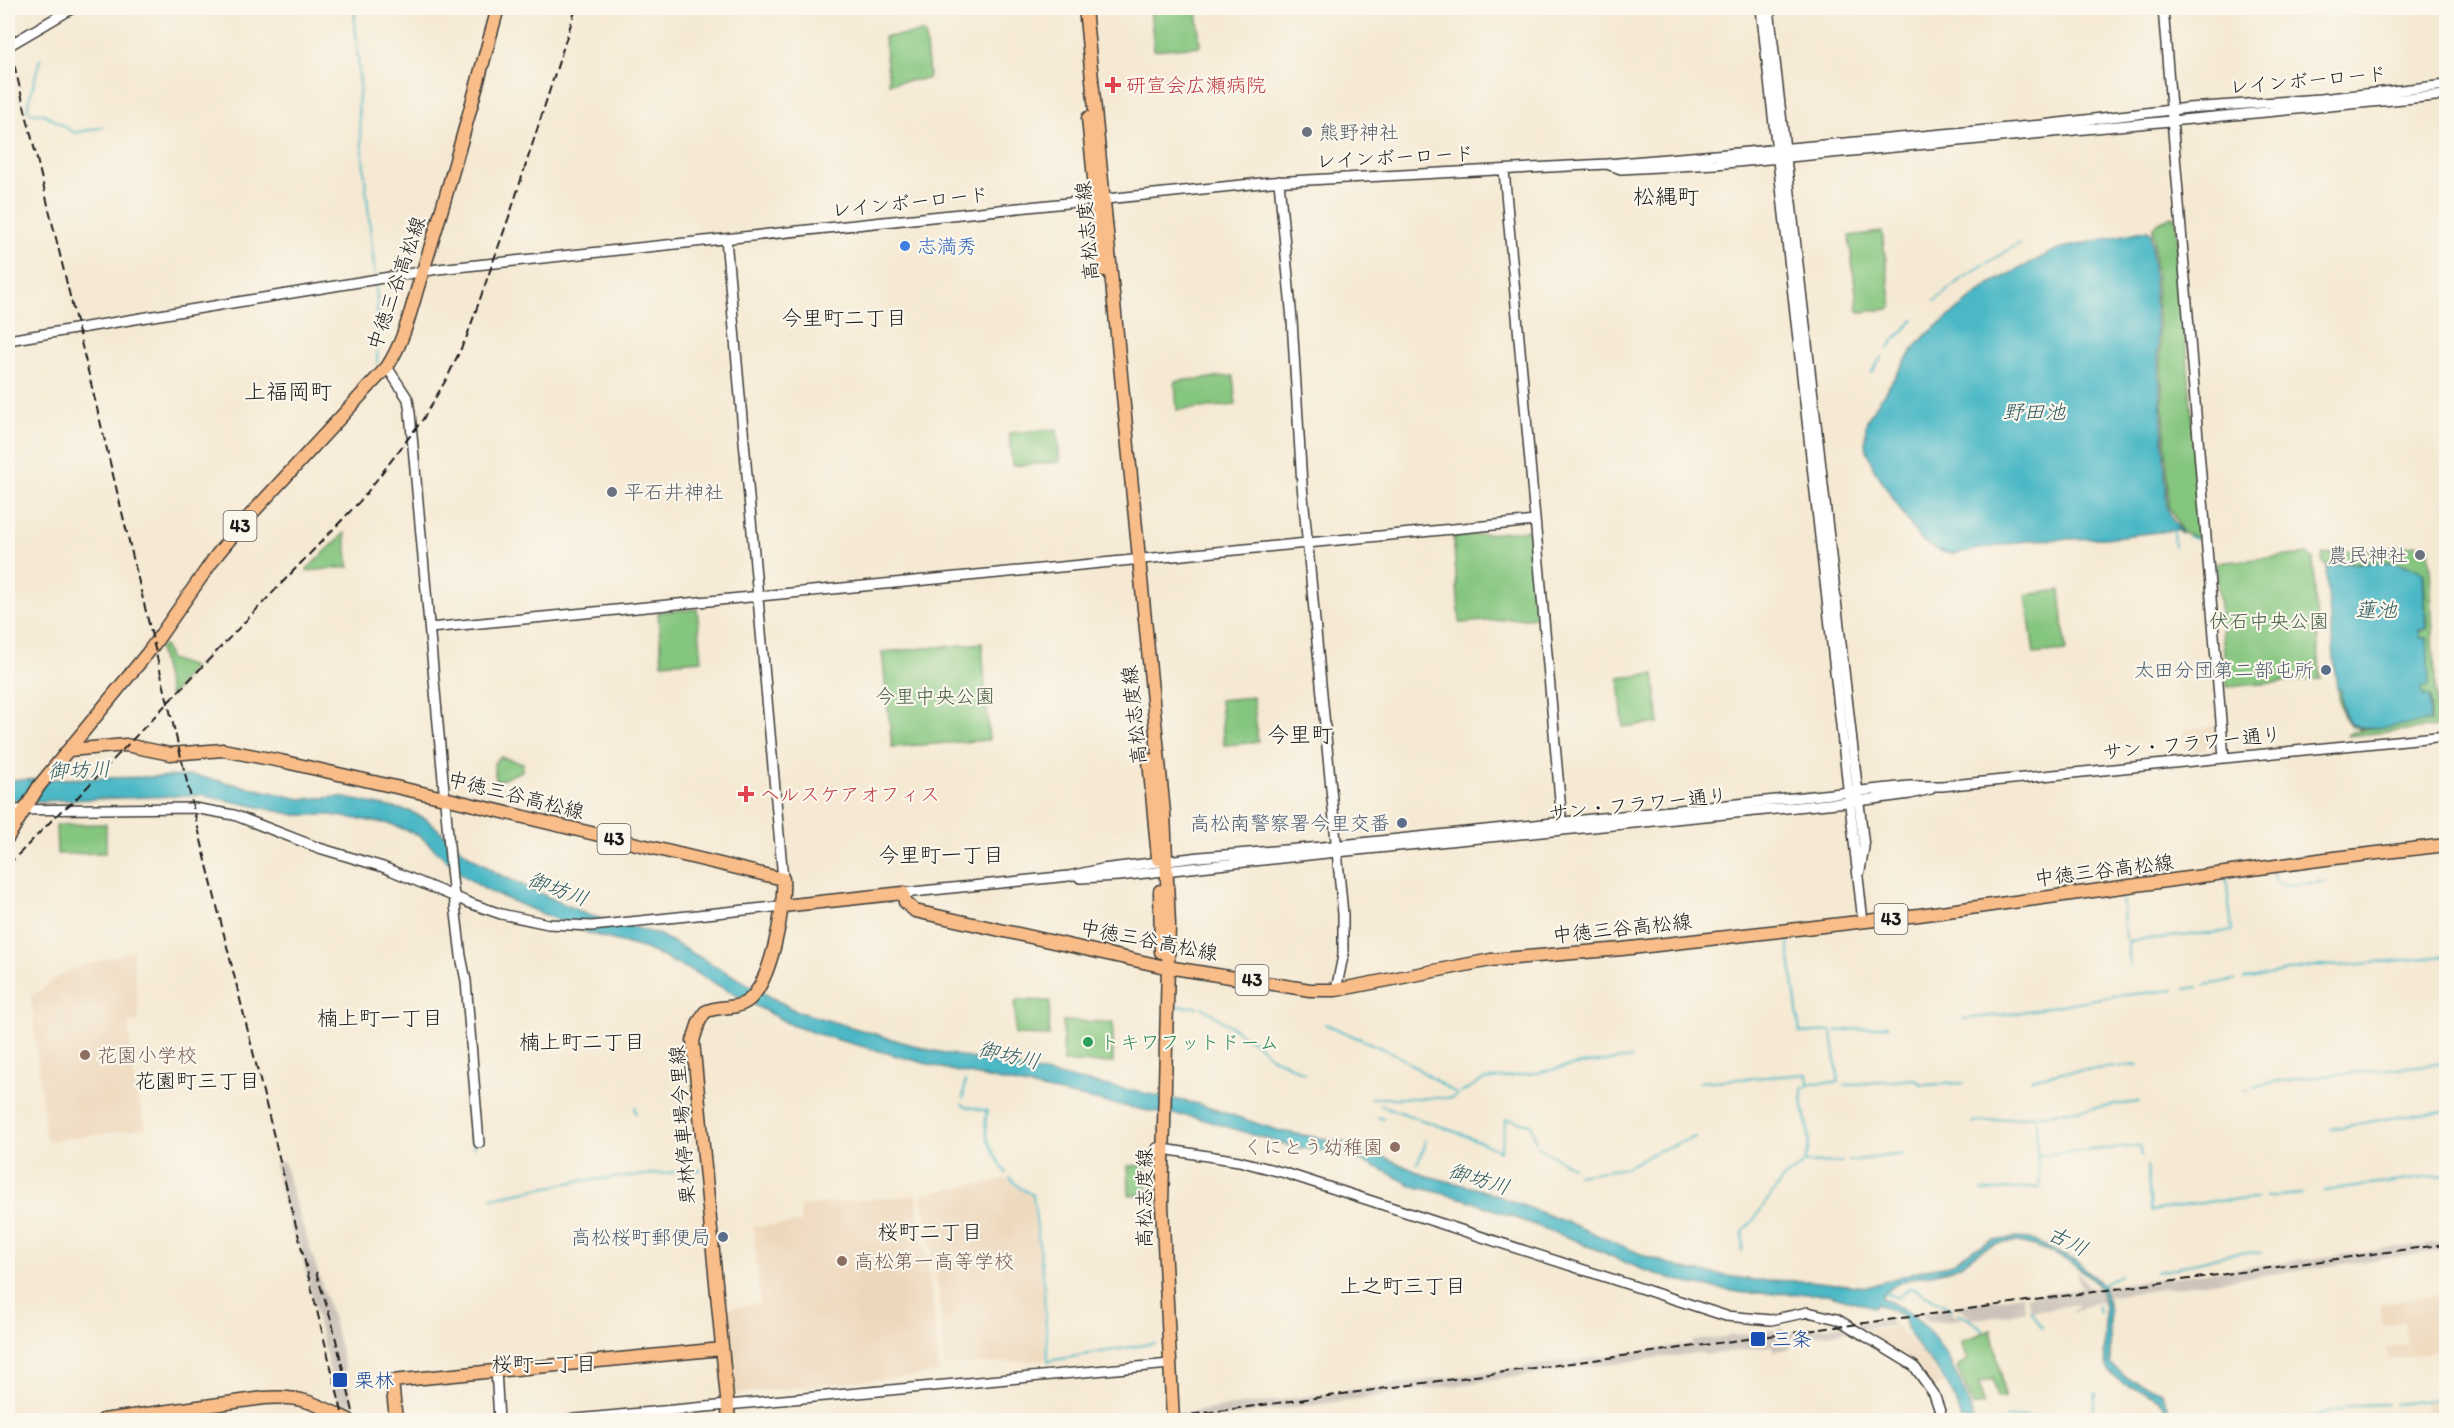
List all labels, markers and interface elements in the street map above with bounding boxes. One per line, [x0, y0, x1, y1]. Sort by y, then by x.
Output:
street label: レインボーロード [2228, 61, 2388, 99]
place label: 研宣会広瀬病院 [1126, 73, 1266, 97]
marker: 研宣会広瀬病院 [1104, 76, 1122, 94]
place label: 熊野神社 [1319, 120, 1399, 144]
marker: 熊野神社 [1300, 125, 1314, 139]
street label: レインボーロード [1315, 141, 1475, 173]
street label: 高松志度線 [1071, 180, 1103, 282]
street label: レインボーロード [830, 182, 990, 222]
district label: 松縄町 [1633, 183, 1699, 210]
street label: 中徳三谷高松線 [362, 213, 430, 353]
place label: 志満秀 [917, 234, 977, 258]
marker: 志満秀 [898, 239, 912, 253]
district label: 今里町二丁目 [781, 305, 907, 330]
district label: 上福岡町 [244, 378, 332, 405]
water label: 野田池 [2003, 399, 2066, 424]
place label: 平石井神社 [624, 480, 724, 504]
marker: 平石井神社 [605, 485, 619, 499]
road number: 43 [224, 511, 256, 541]
place label: 農民神社 [2328, 543, 2408, 567]
marker: 農民神社 [2413, 548, 2427, 562]
water label: 蓮池 [2355, 597, 2398, 622]
park label: 伏石中央公園 [2209, 609, 2329, 633]
place label: 太田分団第二部屯所 [2134, 658, 2314, 682]
marker: 太田分団第二部屯所 [2319, 663, 2333, 677]
street label: 高松志度線 [1117, 664, 1151, 766]
park label: 今里中央公園 [875, 684, 995, 708]
district label: 今里町 [1267, 721, 1333, 748]
street label: サン・フラワー通り [2101, 722, 2283, 764]
water label: 御坊川 [47, 756, 111, 783]
street label: 中徳三谷高松線 [445, 766, 587, 824]
place label: ヘルスケアオフィス [760, 782, 940, 806]
street label: サン・フラワー通り [1547, 783, 1729, 825]
marker: ヘルスケアオフィス [737, 785, 755, 803]
place label: 高松南警察署今里交番 [1190, 811, 1390, 835]
marker: 高松南警察署今里交番 [1395, 816, 1409, 830]
road number: 43 [598, 824, 630, 854]
district label: 今里町一丁目 [878, 842, 1004, 867]
street label: 中徳三谷高松線 [2033, 850, 2175, 890]
water label: 御坊川 [524, 866, 592, 911]
road number: 43 [1874, 904, 1908, 934]
street label: 中徳三谷高松線 [1551, 909, 1693, 947]
street label: 中徳三谷高松線 [1078, 915, 1220, 965]
road number: 43 [1236, 965, 1268, 995]
district label: 楠上町一丁目 [317, 1005, 443, 1030]
district label: 楠上町二丁目 [519, 1029, 645, 1054]
place label: トキワフットドーム [1100, 1030, 1279, 1054]
water label: 御坊川 [976, 1035, 1043, 1074]
marker: トキワフットドーム [1081, 1035, 1095, 1049]
place label: 花園小学校 [97, 1043, 197, 1067]
street label: 栗林停車場今里線 [664, 1044, 700, 1206]
marker: 花園小学校 [78, 1048, 92, 1062]
district label: 花園町三丁目 [134, 1068, 260, 1093]
place label: くにとう幼稚園 [1243, 1135, 1383, 1159]
marker: くにとう幼稚園 [1388, 1140, 1402, 1154]
street label: 高松志度線 [1132, 1148, 1156, 1248]
water label: 御坊川 [1445, 1157, 1513, 1200]
district label: 桜町二丁目 [878, 1219, 983, 1244]
water label: 古川 [2044, 1220, 2093, 1261]
place label: 高松桜町郵便局 [571, 1225, 711, 1249]
marker: 高松桜町郵便局 [716, 1230, 730, 1244]
place label: 高松第一高等学校 [854, 1249, 1014, 1273]
marker: 高松第一高等学校 [835, 1254, 849, 1268]
district label: 上之町三丁目 [1340, 1273, 1466, 1298]
place label: 三条 [1772, 1327, 1812, 1351]
marker: 三条 [1749, 1330, 1767, 1348]
district label: 桜町一丁目 [492, 1351, 597, 1376]
place label: 栗林 [354, 1368, 394, 1392]
marker: 栗林 [331, 1371, 349, 1389]

